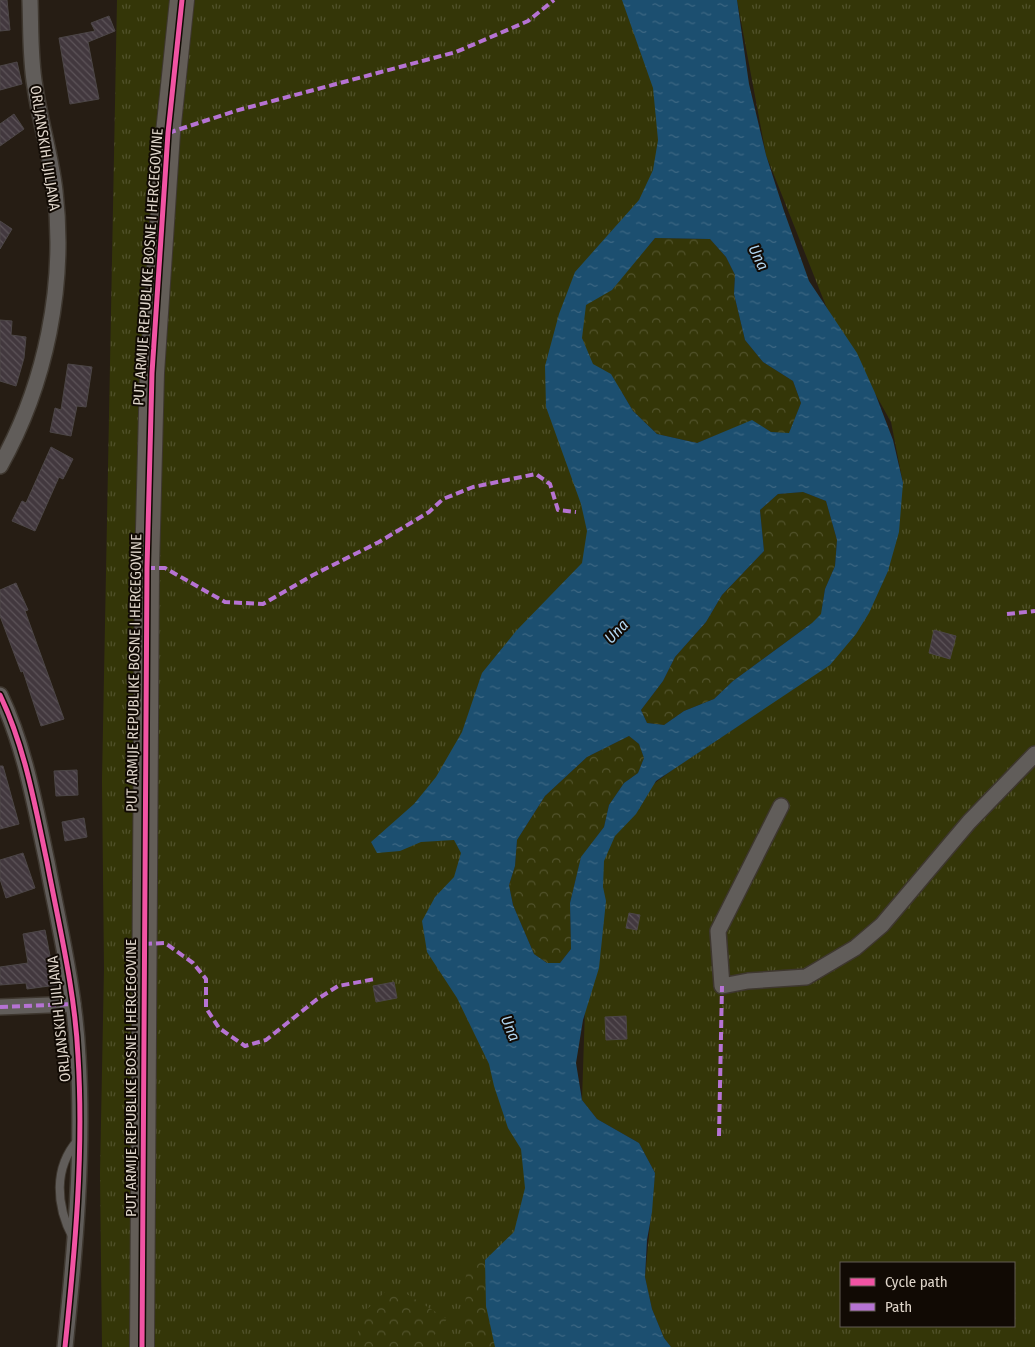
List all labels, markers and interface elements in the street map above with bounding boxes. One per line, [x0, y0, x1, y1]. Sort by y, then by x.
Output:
street label: ORLJANSKIH LJILJANA [26, 84, 64, 212]
street label: PUT ARMIJE REPUBLIKE BOSNE I HERCEGOVINE [129, 128, 167, 406]
water label: Una [744, 241, 773, 273]
street label: PUT ARMIJE REPUBLIKE BOSNE I HERCEGOVINE [123, 534, 145, 812]
water label: Una [600, 615, 632, 647]
street label: PUT ARMIJE REPUBLIKE BOSNE I HERCEGOVINE [122, 939, 140, 1217]
street label: ORLJANSKIH LJILJANA [43, 955, 75, 1083]
water label: Una [497, 1012, 524, 1044]
legend [840, 1262, 1015, 1327]
text: Cycle path [885, 1273, 948, 1291]
text: Path [885, 1298, 912, 1316]

